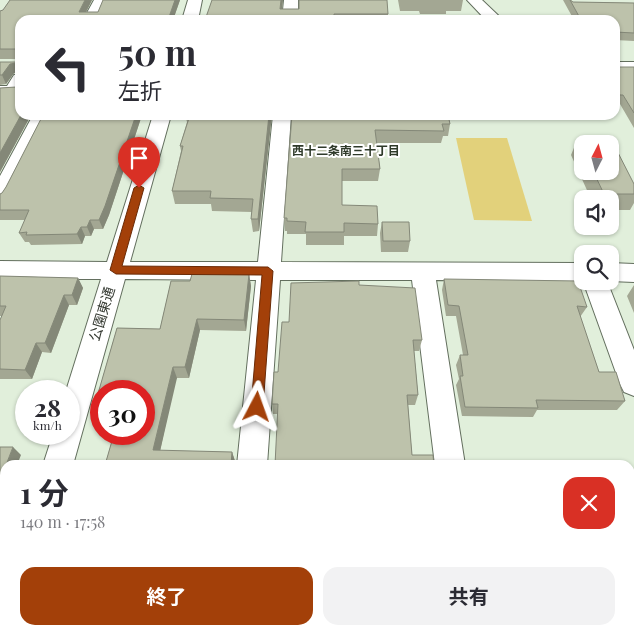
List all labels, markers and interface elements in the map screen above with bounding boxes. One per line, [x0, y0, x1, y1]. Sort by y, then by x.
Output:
text: 50 m [118, 28, 196, 75]
icon: left [35, 35, 100, 100]
text: 左折 [118, 75, 162, 105]
north arrow [574, 135, 619, 180]
map controls [574, 135, 619, 290]
pin [118, 137, 160, 188]
district label: 西十二条南三十丁目 [292, 142, 400, 158]
icon: arrive [125, 144, 153, 172]
button: sound [574, 190, 619, 235]
button: search [574, 245, 619, 290]
street label: 公園東通 [84, 284, 119, 343]
speed limit sign: 30 [90, 380, 155, 445]
position arrow [230, 380, 282, 432]
text: 28 [34, 390, 61, 423]
text: km/h [33, 417, 62, 433]
text: 1 分 [20, 472, 68, 512]
button: close [563, 477, 615, 529]
text: 140 m · 17:58 [20, 511, 105, 532]
button: 終了 [20, 567, 313, 625]
button: 共有 [323, 567, 615, 625]

